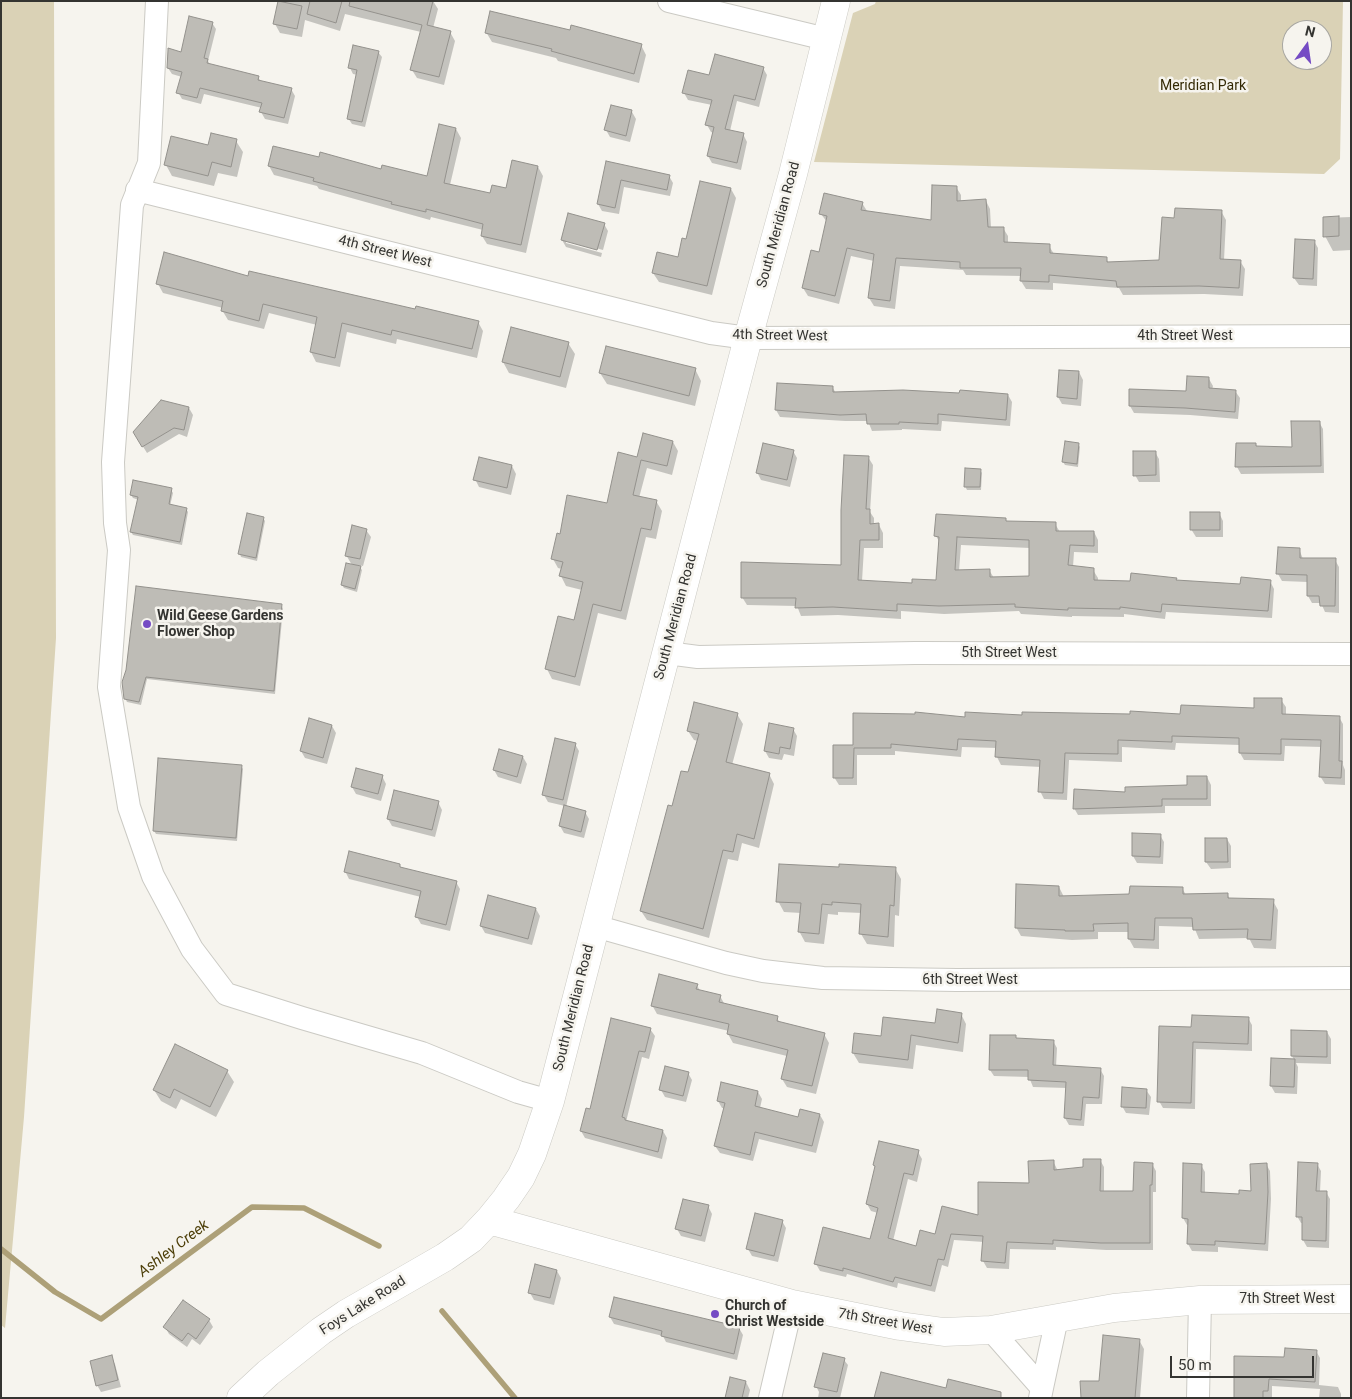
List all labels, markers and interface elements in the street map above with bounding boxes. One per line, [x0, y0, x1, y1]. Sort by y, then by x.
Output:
north arrow [1282, 20, 1332, 70]
text: N [1304, 22, 1317, 40]
park label: Meridian Park [1160, 78, 1246, 94]
street label: South Meridian Road [754, 160, 804, 290]
street label: 4th Street West [337, 232, 433, 272]
street label: 4th Street West [732, 327, 828, 345]
street label: 4th Street West [1137, 328, 1233, 344]
street label: South Meridian Road [651, 552, 701, 682]
place label: Wild Geese Gardens Flower Shop [157, 608, 283, 640]
marker: Wild Geese Gardens Flower Shop [141, 618, 153, 630]
street label: 5th Street West [961, 645, 1057, 661]
street label: South Meridian Road [550, 943, 598, 1073]
street label: 6th Street West [922, 972, 1018, 988]
water label: Ashley Creek [135, 1217, 213, 1281]
street label: Foys Lake Road [317, 1273, 409, 1339]
street label: 7th Street West [1239, 1291, 1335, 1307]
place label: Church of Christ Westside [725, 1298, 824, 1330]
street label: 7th Street West [837, 1305, 933, 1339]
marker: Church of Christ Westside [709, 1308, 721, 1320]
scale bar [1172, 1346, 1316, 1378]
text: 50 m [1178, 1356, 1212, 1374]

